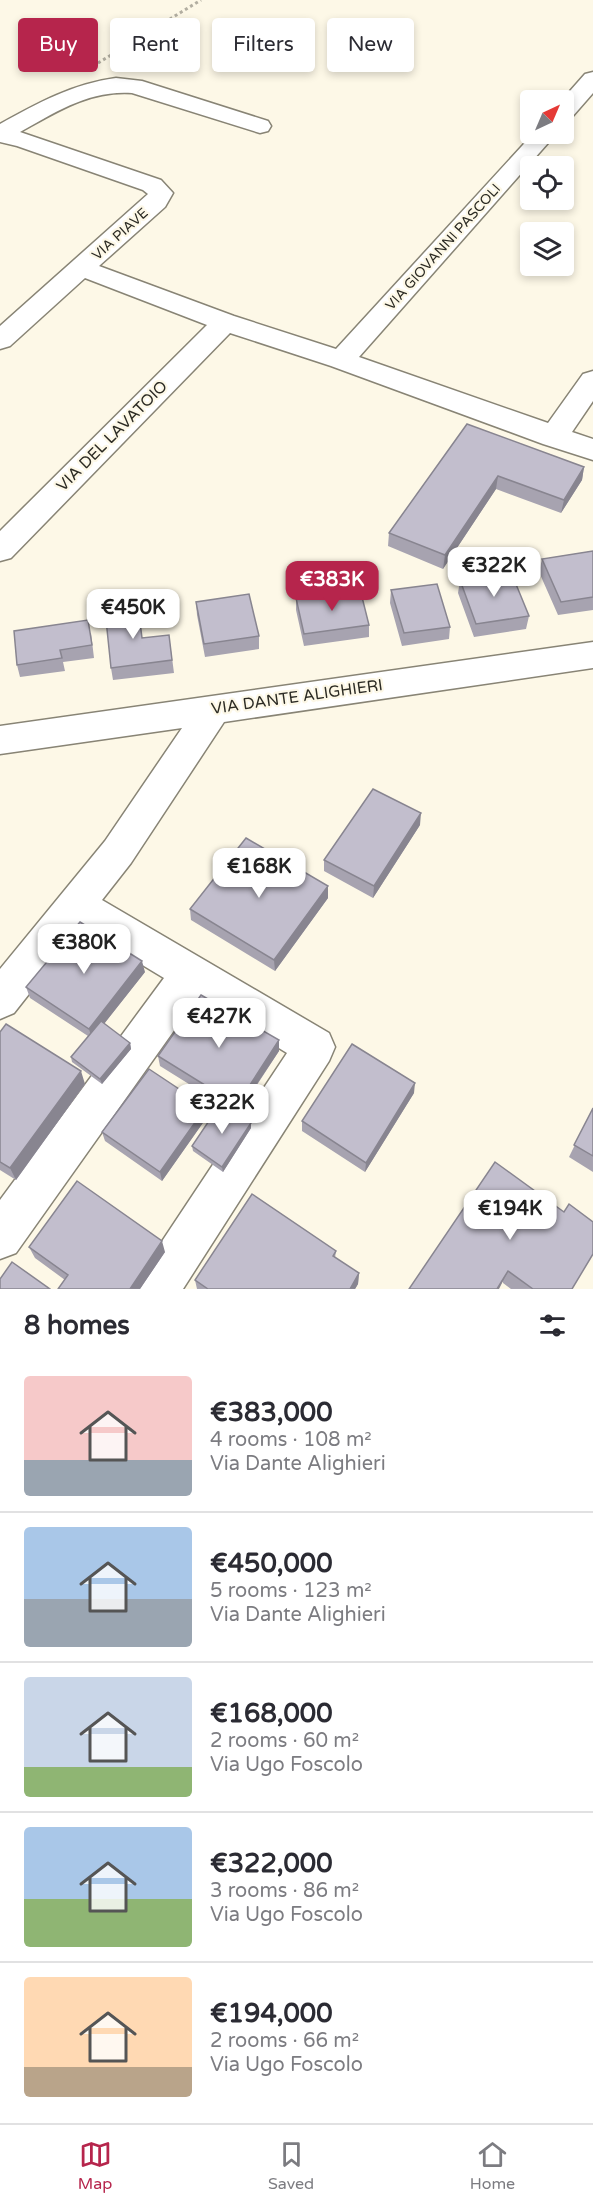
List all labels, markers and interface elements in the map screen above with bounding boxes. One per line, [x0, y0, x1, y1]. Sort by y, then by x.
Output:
chip: Buy [18, 18, 98, 72]
chip: Rent [110, 18, 200, 72]
chip: Filters [212, 18, 315, 72]
chip: New [327, 18, 414, 72]
north arrow [520, 90, 574, 144]
map controls [520, 90, 574, 276]
button: locate [520, 156, 574, 210]
street label: VIA GIOVANNI PASCOLI [382, 180, 504, 314]
street label: VIA PIAVE [88, 204, 152, 264]
button: layers [520, 222, 574, 276]
street label: VIA DEL LAVATOIO [52, 376, 172, 496]
pin: €322K [452, 547, 536, 598]
text: €322K [462, 554, 526, 578]
pin: €383K [290, 561, 374, 612]
text: €383K [300, 568, 364, 592]
pin: €450K [91, 589, 175, 640]
text: €450K [101, 596, 165, 620]
street label: VIA DANTE ALIGHIERI [210, 675, 384, 719]
pin: €168K [217, 848, 301, 899]
text: €168K [227, 855, 291, 879]
pin: €380K [42, 924, 126, 975]
text: €380K [52, 931, 116, 955]
pin: €427K [177, 998, 261, 1049]
text: €427K [187, 1005, 251, 1029]
pin: €322K [180, 1084, 264, 1135]
text: €322K [190, 1091, 254, 1115]
pin: €194K [468, 1190, 552, 1241]
text: €194K [478, 1197, 542, 1221]
icon: filters [536, 1309, 569, 1342]
text: 8 homes [24, 1310, 130, 1341]
text: €383,000 [210, 1397, 332, 1428]
icon: home [72, 1400, 144, 1472]
text: 4 rooms · 108 m² [210, 1428, 372, 1452]
text: Via Dante Alighieri [210, 1452, 386, 1476]
text: €450,000 [210, 1548, 332, 1579]
icon: home [72, 1551, 144, 1623]
text: 5 rooms · 123 m² [210, 1579, 372, 1603]
text: Via Dante Alighieri [210, 1603, 386, 1627]
text: €168,000 [210, 1698, 332, 1729]
icon: home [72, 1701, 144, 1773]
text: 2 rooms · 60 m² [210, 1729, 359, 1753]
text: Via Ugo Foscolo [210, 1753, 363, 1777]
text: €322,000 [210, 1848, 332, 1879]
icon: home [72, 1851, 144, 1923]
text: 3 rooms · 86 m² [210, 1879, 359, 1903]
text: Via Ugo Foscolo [210, 1903, 363, 1927]
text: €194,000 [210, 1998, 332, 2029]
icon: home [72, 2001, 144, 2073]
text: 2 rooms · 66 m² [210, 2029, 359, 2053]
text: Via Ugo Foscolo [210, 2053, 363, 2077]
tab: Map [78, 2138, 112, 2194]
tab: Saved [268, 2138, 314, 2194]
tab: Home [470, 2138, 515, 2194]

